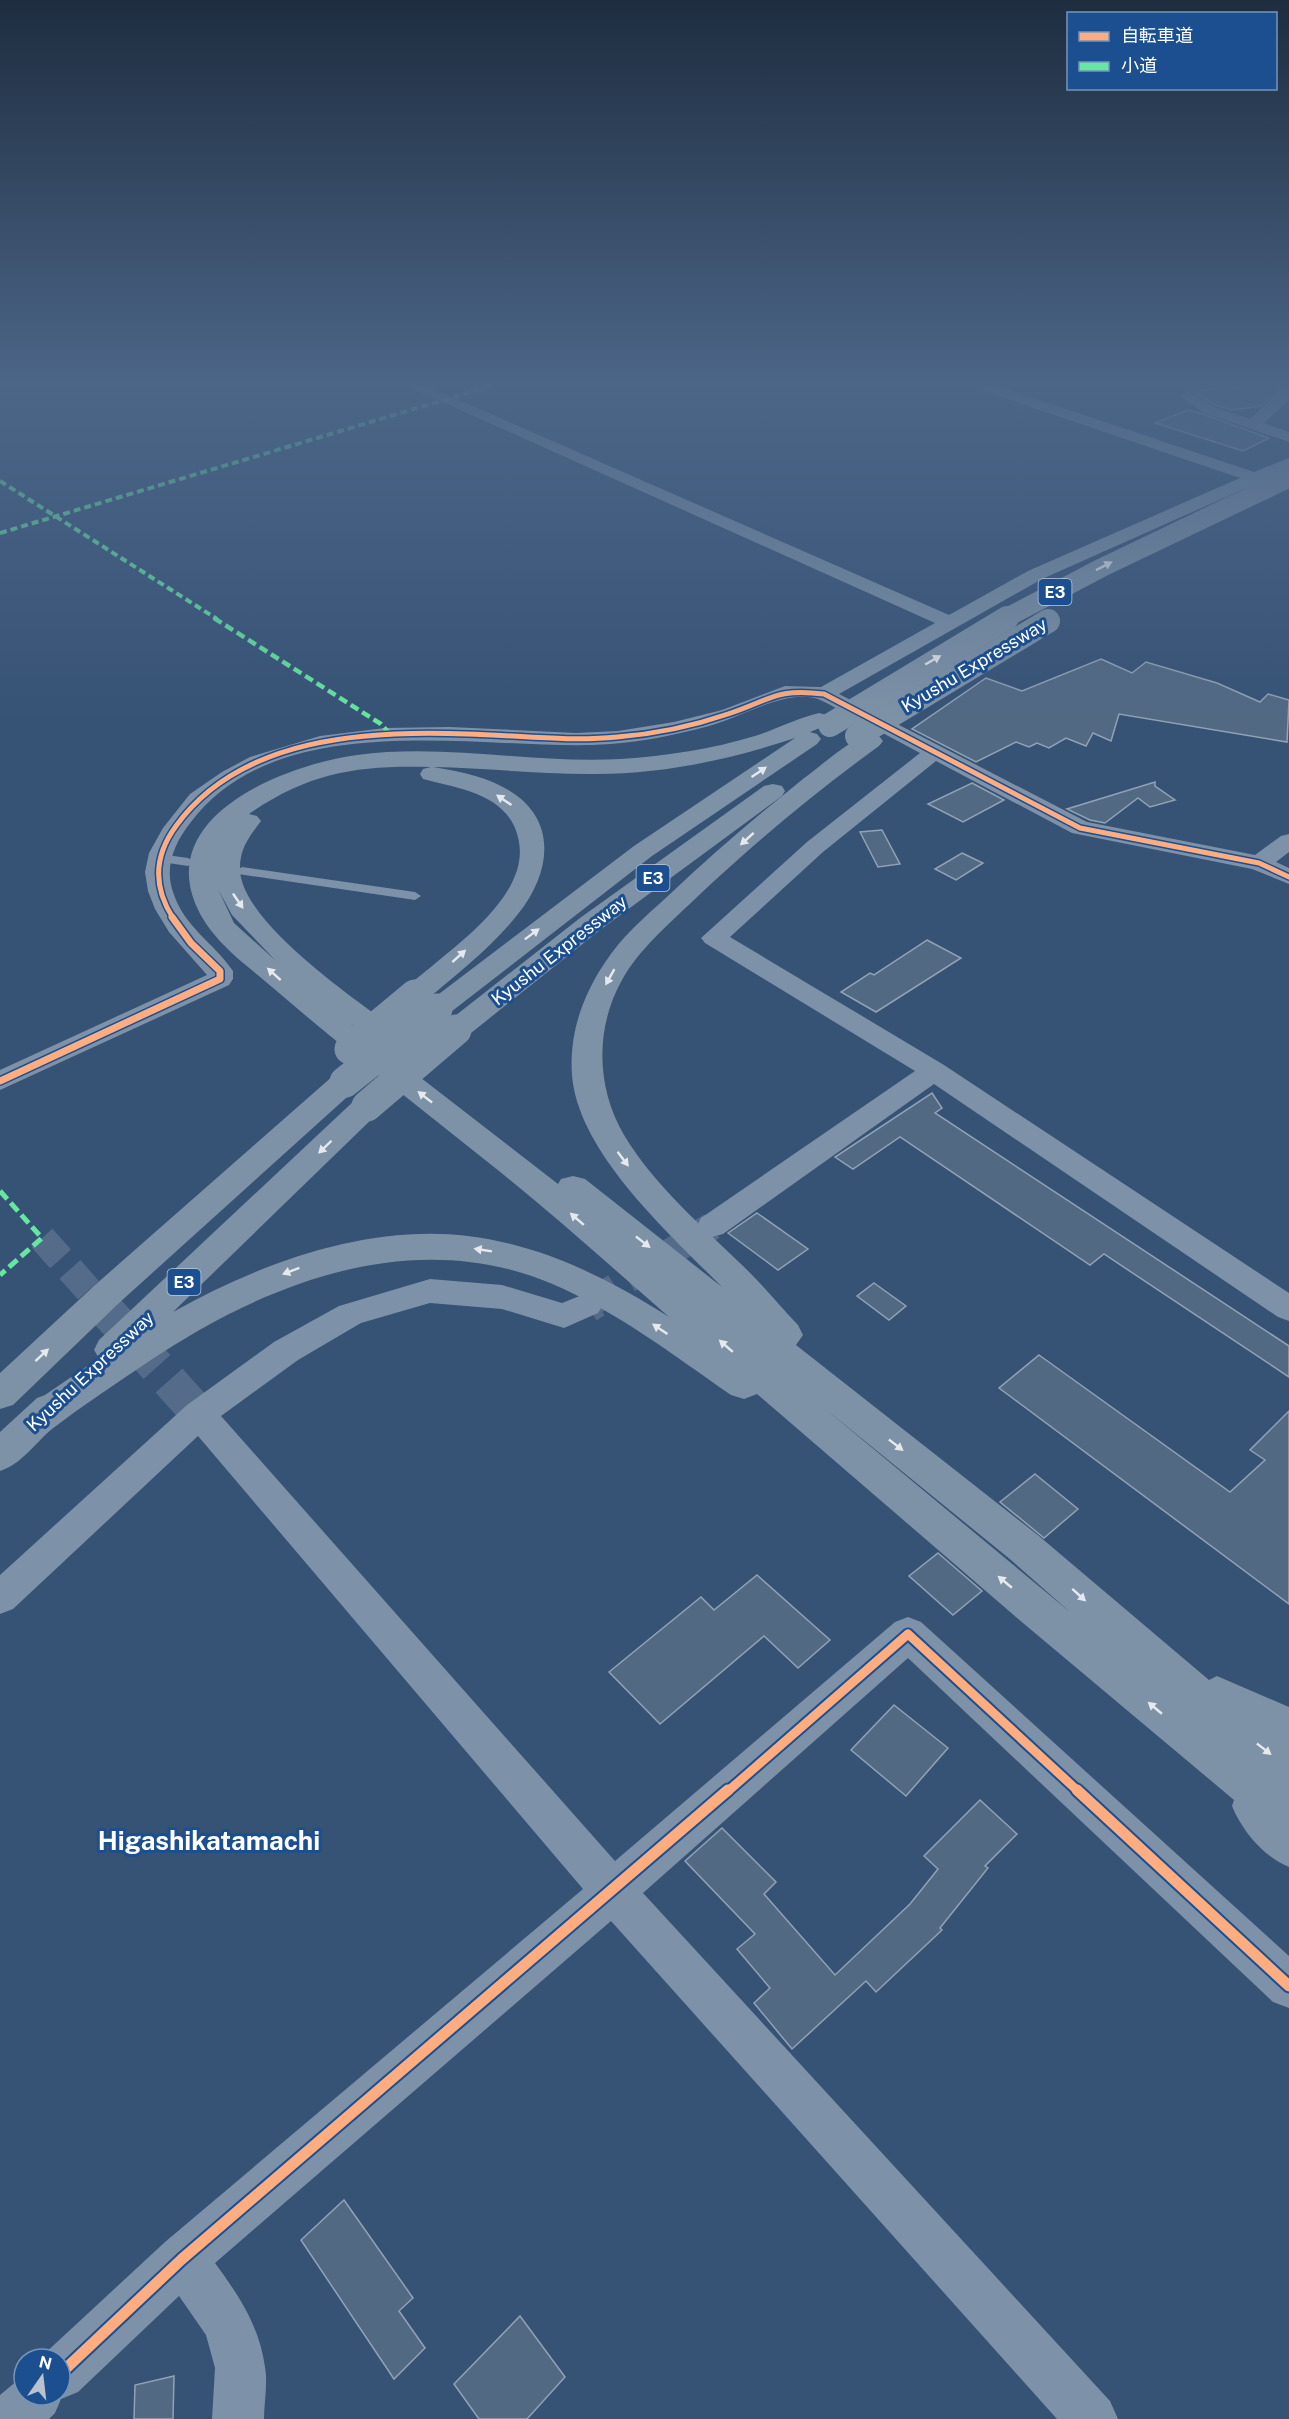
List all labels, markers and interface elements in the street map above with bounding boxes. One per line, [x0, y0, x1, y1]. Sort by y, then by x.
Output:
legend [1067, 12, 1277, 90]
text: 自転車道 [1121, 25, 1193, 46]
text: 小道 [1121, 55, 1157, 76]
one-way arrow [1095, 562, 1112, 571]
road number: E3 [1038, 579, 1072, 605]
street label: Kyushu Expressway [897, 613, 1051, 717]
one-way arrow [925, 655, 941, 666]
one-way arrow [751, 767, 767, 778]
one-way arrow [496, 794, 512, 806]
one-way arrow [740, 832, 755, 845]
road number: E3 [636, 865, 670, 891]
street label: Kyushu Expressway [487, 890, 631, 1009]
one-way arrow [232, 893, 244, 909]
one-way arrow [524, 927, 540, 940]
one-way arrow [451, 950, 466, 963]
one-way arrow [267, 968, 282, 981]
one-way arrow [605, 969, 616, 985]
one-way arrow [417, 1090, 433, 1103]
one-way arrow [318, 1140, 332, 1154]
one-way arrow [617, 1150, 629, 1166]
one-way arrow [570, 1213, 585, 1226]
one-way arrow [635, 1236, 651, 1249]
one-way arrow [473, 1246, 492, 1255]
one-way arrow [282, 1266, 300, 1276]
road number: E3 [168, 1269, 201, 1295]
street label: Kyushu Expressway [22, 1306, 158, 1435]
one-way arrow [652, 1323, 668, 1335]
one-way arrow [718, 1339, 733, 1352]
one-way arrow [35, 1348, 50, 1362]
one-way arrow [888, 1438, 904, 1451]
one-way arrow [997, 1576, 1013, 1589]
one-way arrow [1071, 1588, 1086, 1601]
one-way arrow [1147, 1701, 1163, 1714]
one-way arrow [1257, 1743, 1272, 1755]
district label: Higashikatamachi [98, 1825, 320, 1856]
north arrow [12, 2347, 72, 2407]
text: N [37, 2352, 54, 2374]

